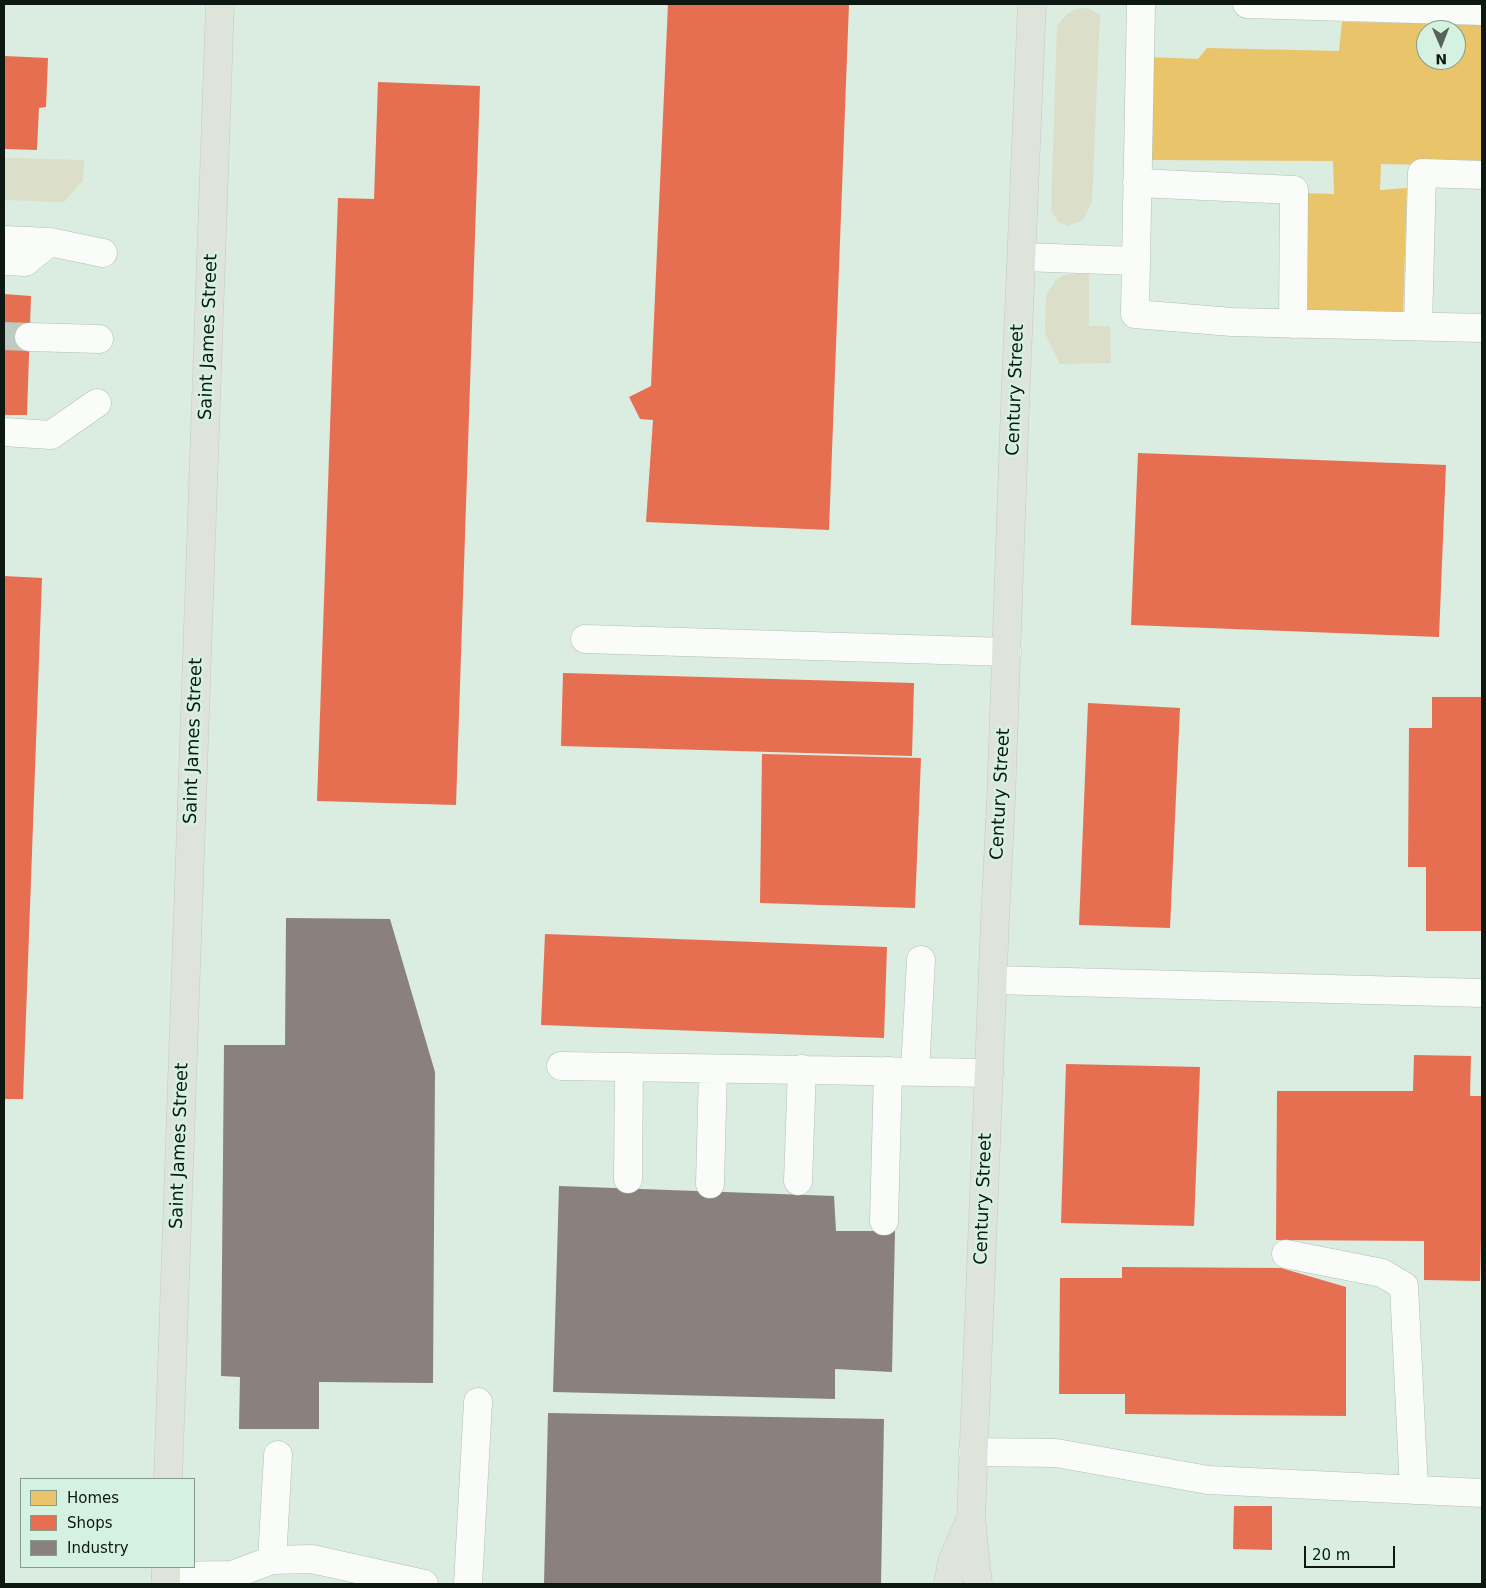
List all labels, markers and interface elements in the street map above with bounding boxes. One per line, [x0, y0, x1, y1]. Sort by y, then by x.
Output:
north arrow [1416, 20, 1466, 70]
text: N [1435, 51, 1447, 67]
street label: Saint James Street [195, 253, 223, 421]
street label: Century Street [1003, 324, 1029, 456]
street label: Saint James Street [180, 657, 208, 825]
street label: Century Street [987, 728, 1015, 860]
street label: Saint James Street [166, 1062, 194, 1230]
street label: Century Street [971, 1133, 997, 1265]
legend [20, 1478, 195, 1568]
text: Homes [67, 1489, 119, 1507]
text: Shops [67, 1514, 113, 1532]
scale bar [1306, 1536, 1397, 1568]
text: Industry [67, 1539, 129, 1557]
text: 20 m [1312, 1546, 1350, 1564]

